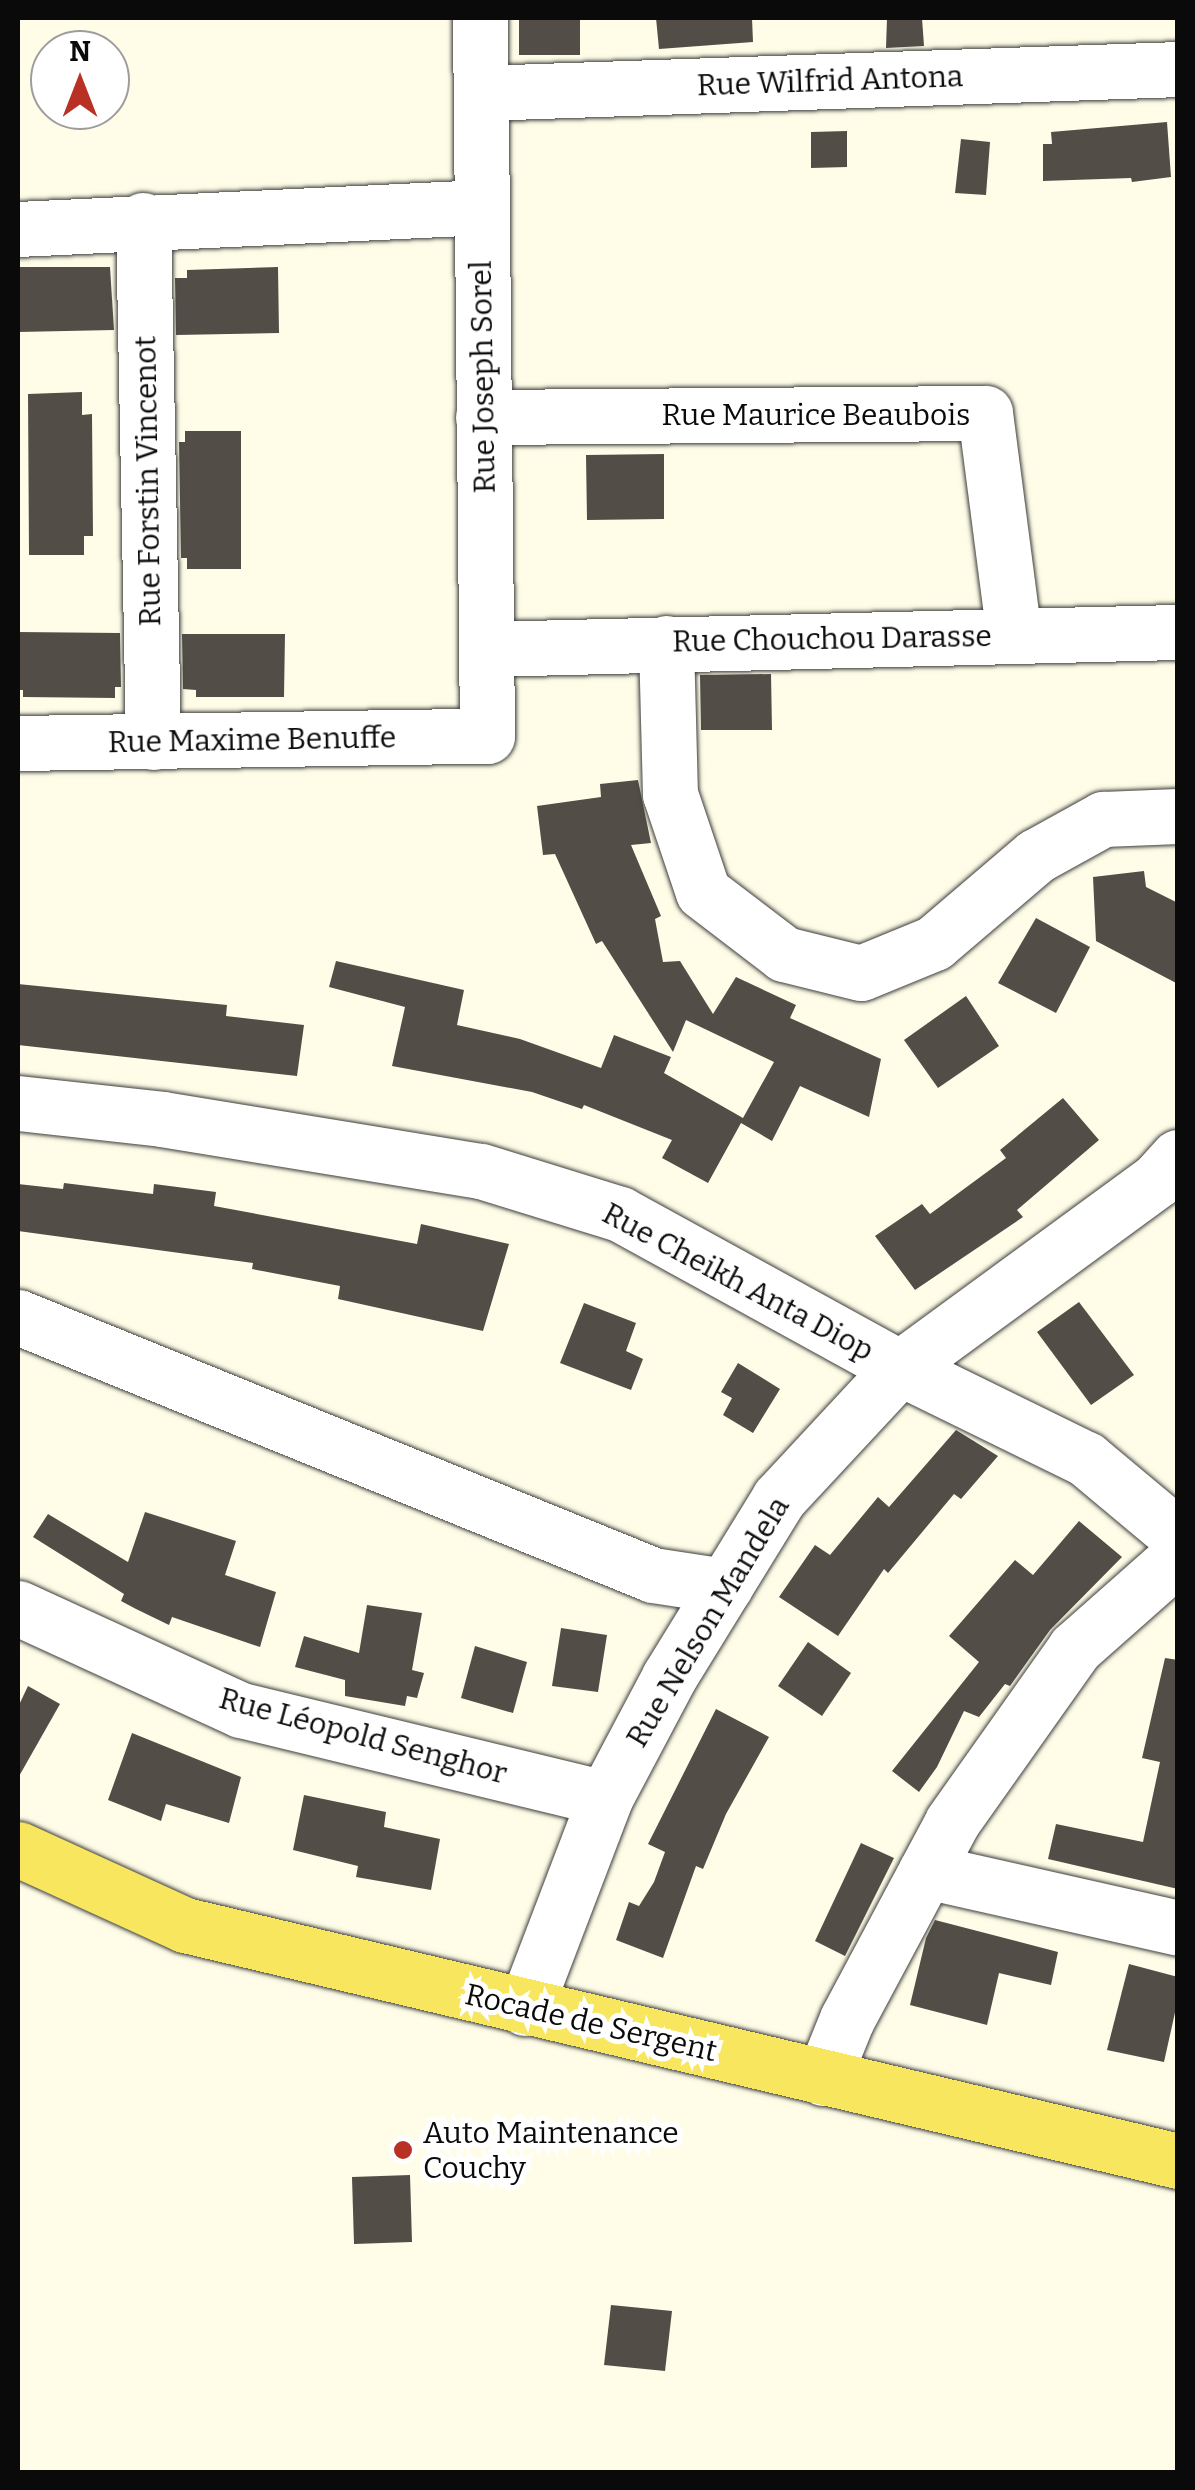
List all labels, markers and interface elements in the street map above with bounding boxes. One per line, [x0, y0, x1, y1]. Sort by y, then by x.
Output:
north arrow [30, 30, 130, 130]
text: N [69, 35, 91, 68]
street label: Rue Wilfrid Antona [696, 58, 964, 104]
street label: Rue Joseph Sorel [463, 260, 503, 494]
street label: Rue Forstin Vincenot [127, 335, 169, 627]
street label: Rue Maurice Beaubois [662, 397, 970, 433]
street label: Rue Chouchou Darasse [672, 618, 992, 660]
street label: Rue Maxime Benuffe [107, 719, 397, 761]
street label: Rue Cheikh Anta Diop [596, 1195, 880, 1369]
street label: Rue Nelson Mandela [619, 1490, 797, 1754]
street label: Rue Léopold Senghor [215, 1680, 511, 1792]
street label: Rocade de Sergent [462, 1977, 720, 2069]
place label: Auto Maintenance Couchy [423, 2115, 679, 2186]
marker: Auto Maintenance Couchy [392, 2139, 414, 2161]

